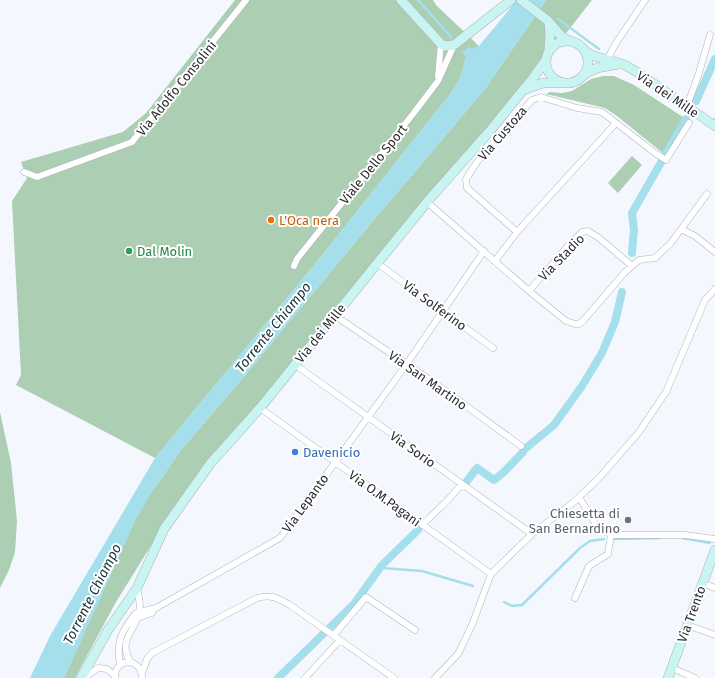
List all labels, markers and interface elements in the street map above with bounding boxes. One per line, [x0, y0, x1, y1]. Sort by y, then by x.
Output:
street label: Via Adolfo Consolini [133, 38, 219, 139]
street label: Via dei Mille [634, 68, 702, 121]
street label: Via Custoza [475, 103, 530, 163]
street label: Viale Dello Sport [337, 121, 410, 207]
place label: L'Oca nera [279, 213, 339, 228]
marker: L'Oca nera [266, 215, 276, 225]
street label: Via Stadio [535, 231, 587, 284]
place label: Dal Molin [137, 244, 192, 259]
marker: Dal Molin [124, 246, 134, 256]
street label: Via Solferino [400, 277, 469, 334]
water label: Torrente Chiampo [232, 279, 315, 376]
street label: Via dei Mille [292, 301, 349, 366]
street label: Via San Martino [386, 348, 470, 413]
street label: Via Sorio [387, 428, 438, 471]
place label: Davenicio [303, 445, 360, 460]
marker: Davenicio [290, 447, 300, 457]
street label: Via O.M.Pagani [346, 467, 424, 529]
street label: Via Lepanto [279, 471, 332, 536]
place label: Chiesetta di San Bernardino [529, 506, 620, 536]
marker: Chiesetta di San Bernardino [623, 515, 633, 525]
water label: Torrente Chiampo [60, 541, 125, 648]
street label: Via Trento [674, 584, 709, 645]

